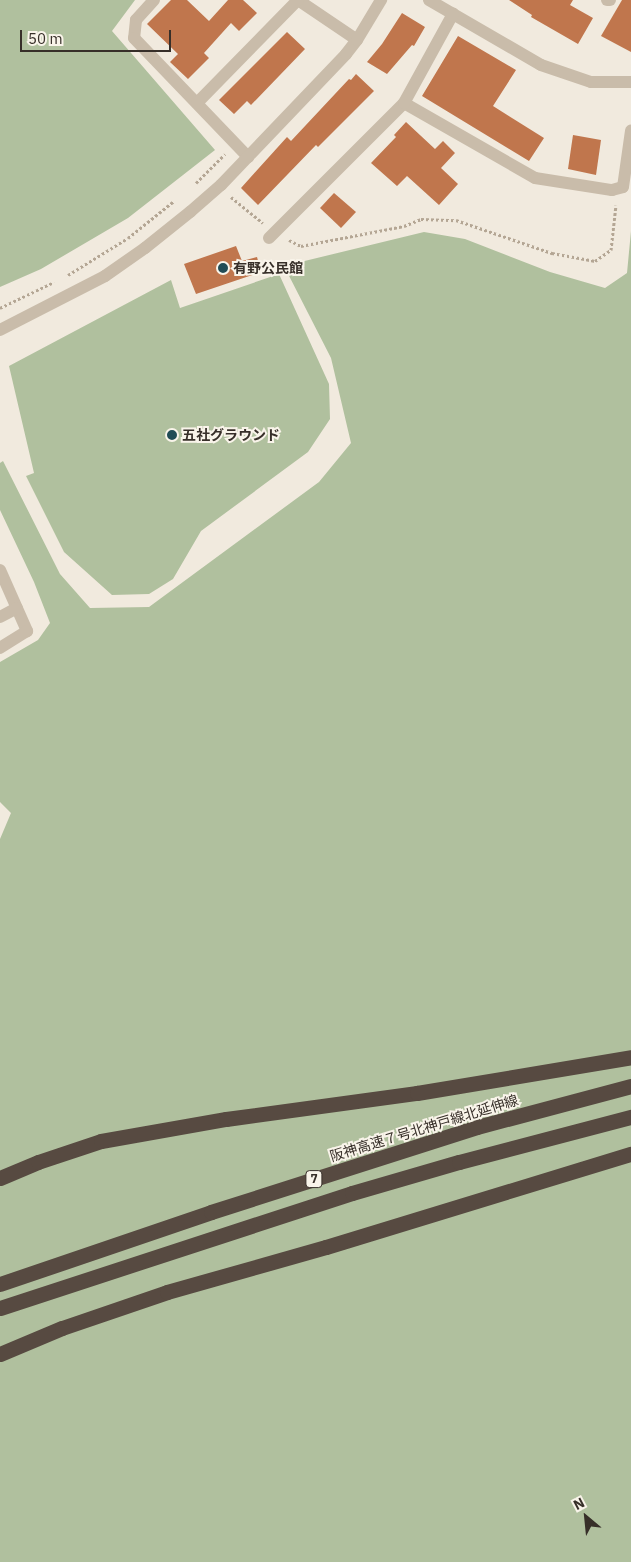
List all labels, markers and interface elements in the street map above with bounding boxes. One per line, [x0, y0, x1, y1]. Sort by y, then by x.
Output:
scale bar [22, 20, 174, 52]
text: 50 m [28, 29, 63, 48]
place label: 有野公民館 [233, 260, 303, 276]
marker: 有野公民館 [217, 262, 229, 274]
place label: 五社グラウンド [182, 427, 280, 443]
marker: 五社グラウンド [166, 429, 178, 441]
street label: 阪神高速７号北神戸線北延伸線 [328, 1091, 520, 1165]
road number: 7 [305, 1170, 323, 1188]
north arrow [561, 1492, 611, 1542]
text: N [570, 1493, 588, 1514]

